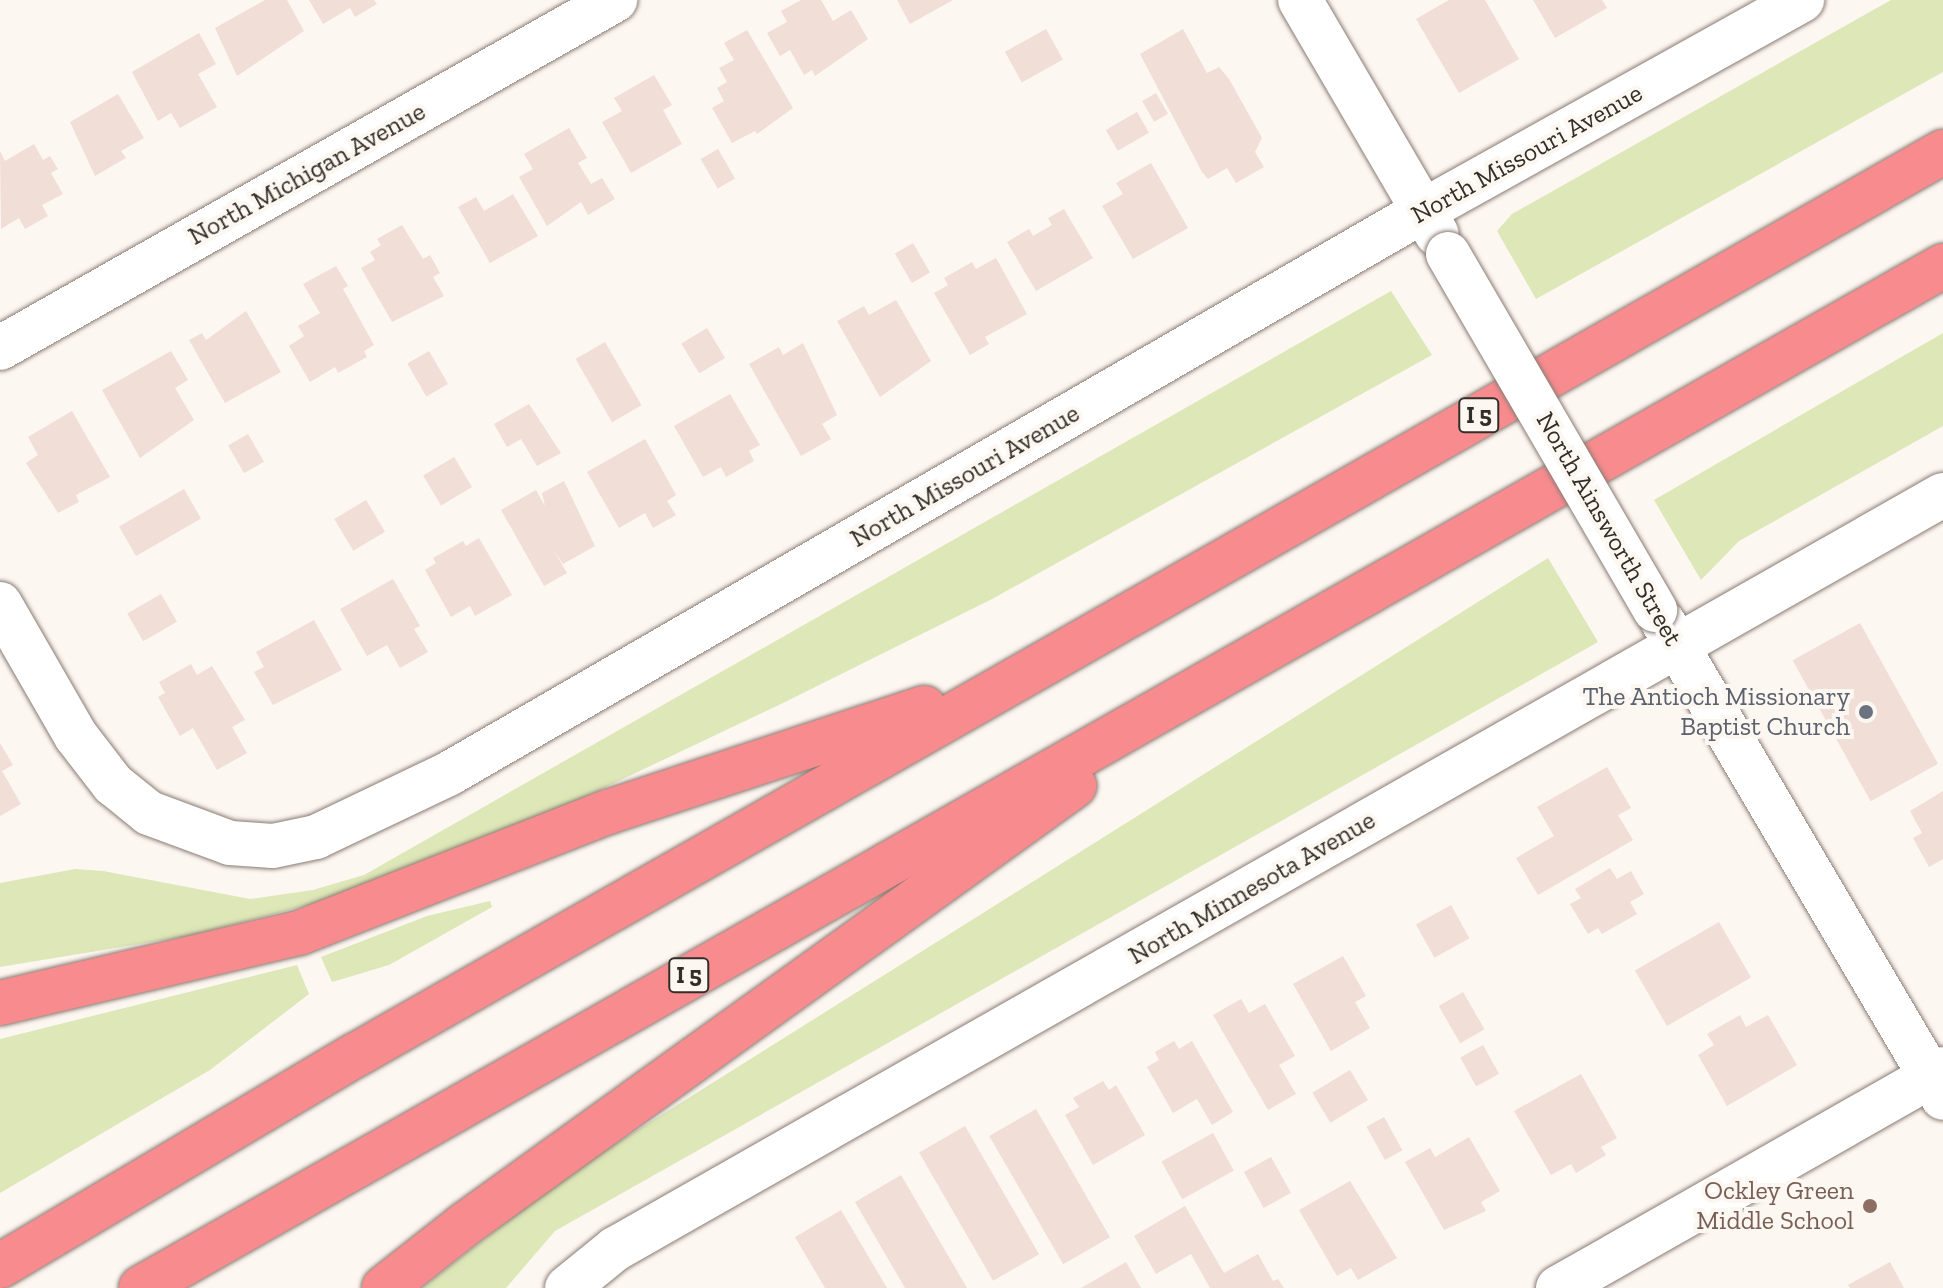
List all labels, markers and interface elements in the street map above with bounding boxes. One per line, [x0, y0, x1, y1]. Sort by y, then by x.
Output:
street label: North Missouri Avenue [1406, 77, 1648, 231]
street label: North Michigan Avenue [183, 96, 431, 252]
road number: I 5 [1457, 395, 1501, 435]
street label: North Missouri Avenue [844, 397, 1086, 555]
street label: North Ainsworth Street [1529, 406, 1689, 652]
place label: The Antioch Missionary Baptist Church [1581, 681, 1850, 742]
marker: The Antioch Missionary Baptist Church [1857, 703, 1875, 721]
street label: North Minnesota Avenue [1123, 804, 1381, 972]
road number: I 5 [667, 955, 711, 995]
place label: Ockley Green Middle School [1696, 1175, 1854, 1236]
marker: Ockley Green Middle School [1861, 1197, 1879, 1215]

